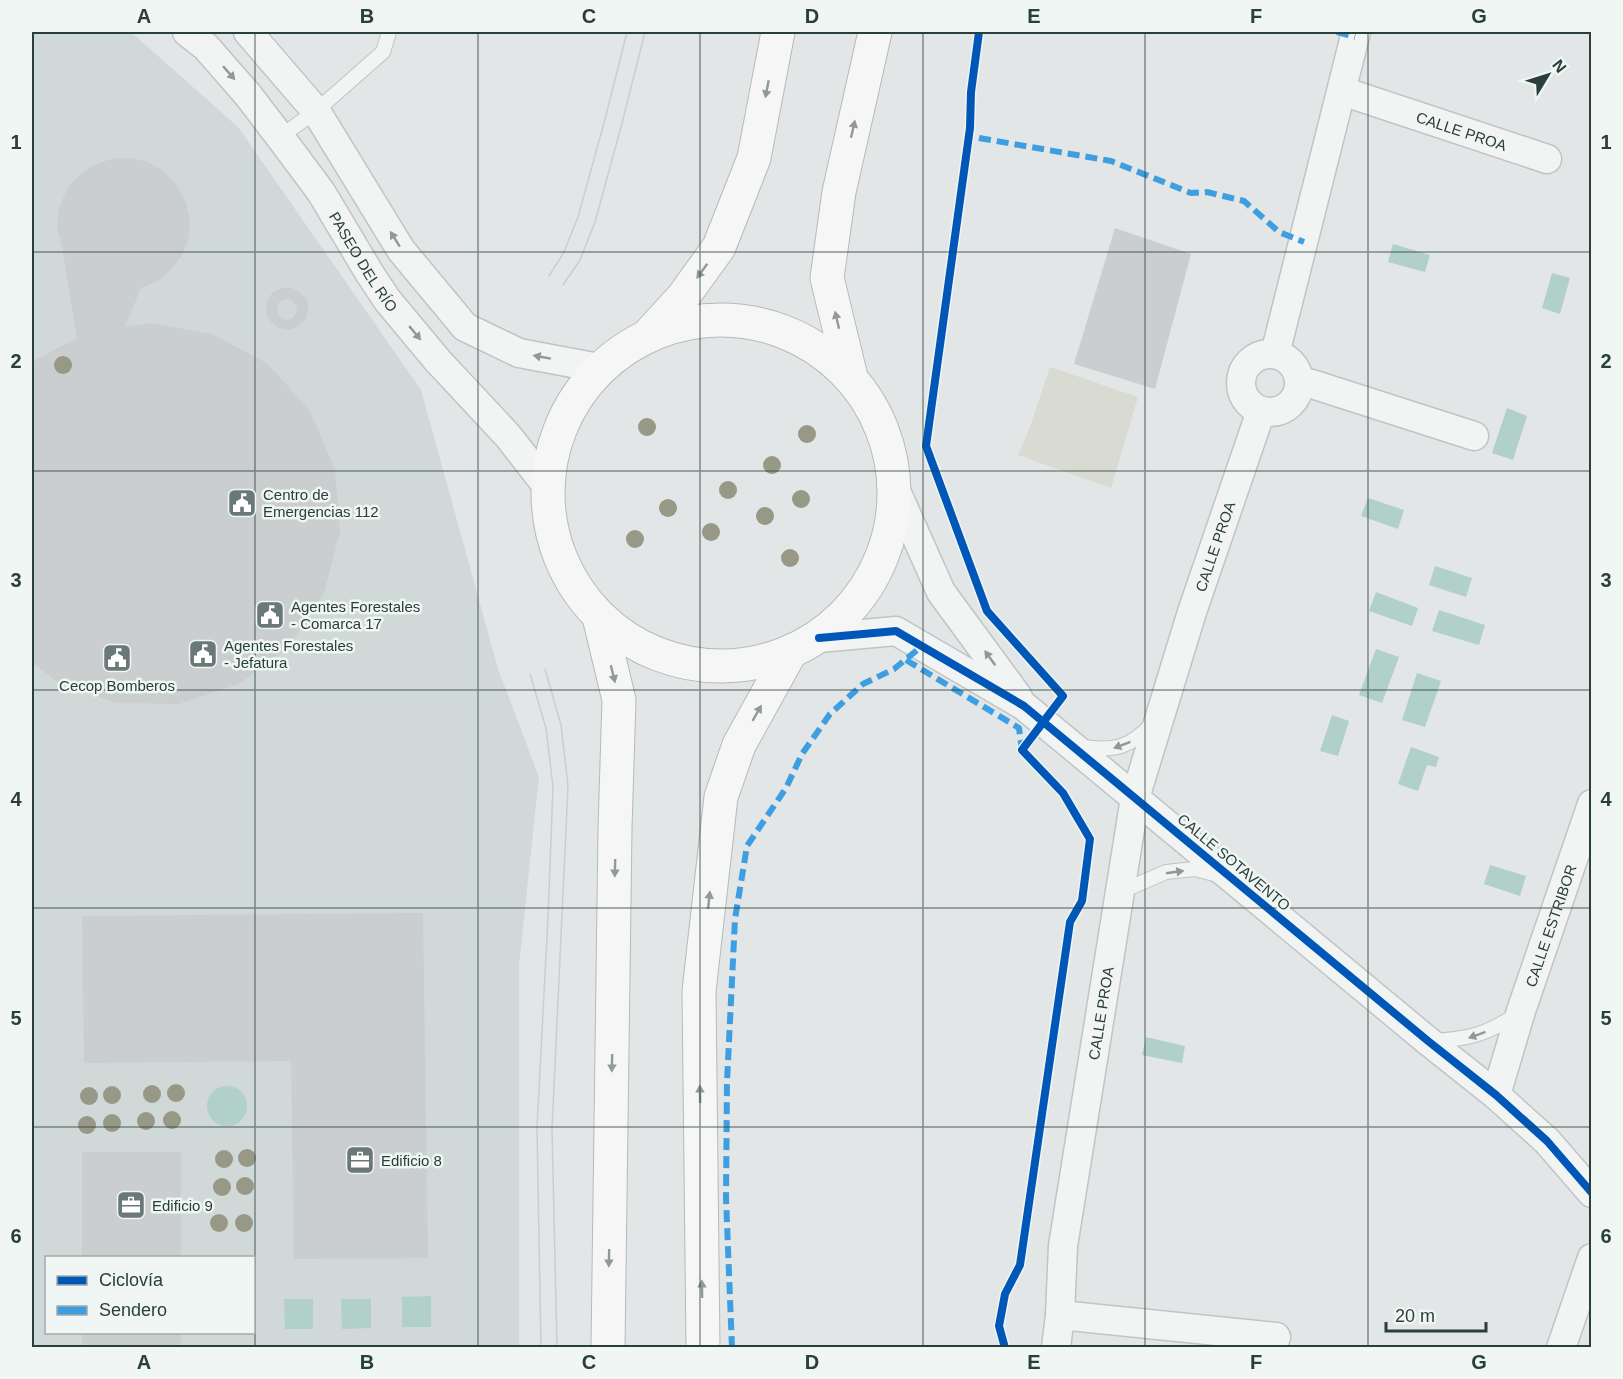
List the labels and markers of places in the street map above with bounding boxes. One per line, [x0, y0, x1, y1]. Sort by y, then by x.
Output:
place label: Centro de Emergencias 112 [263, 486, 379, 520]
public building icon: Centro de Emergencias 112 [226, 487, 258, 519]
place label: Agentes Forestales - Comarca 17 [291, 598, 420, 632]
public building icon: Agentes Forestales - Comarca 17 [254, 599, 286, 631]
place label: Agentes Forestales - Jefatura [224, 637, 353, 671]
public building icon: Agentes Forestales - Jefatura [187, 638, 219, 670]
public building icon: Cecop Bomberos [101, 642, 133, 674]
place label: Cecop Bomberos [59, 677, 175, 694]
office icon: Edificio 8 [344, 1144, 376, 1176]
place label: Edificio 8 [381, 1152, 442, 1169]
office icon: Edificio 9 [115, 1189, 147, 1221]
place label: Edificio 9 [152, 1197, 213, 1214]

